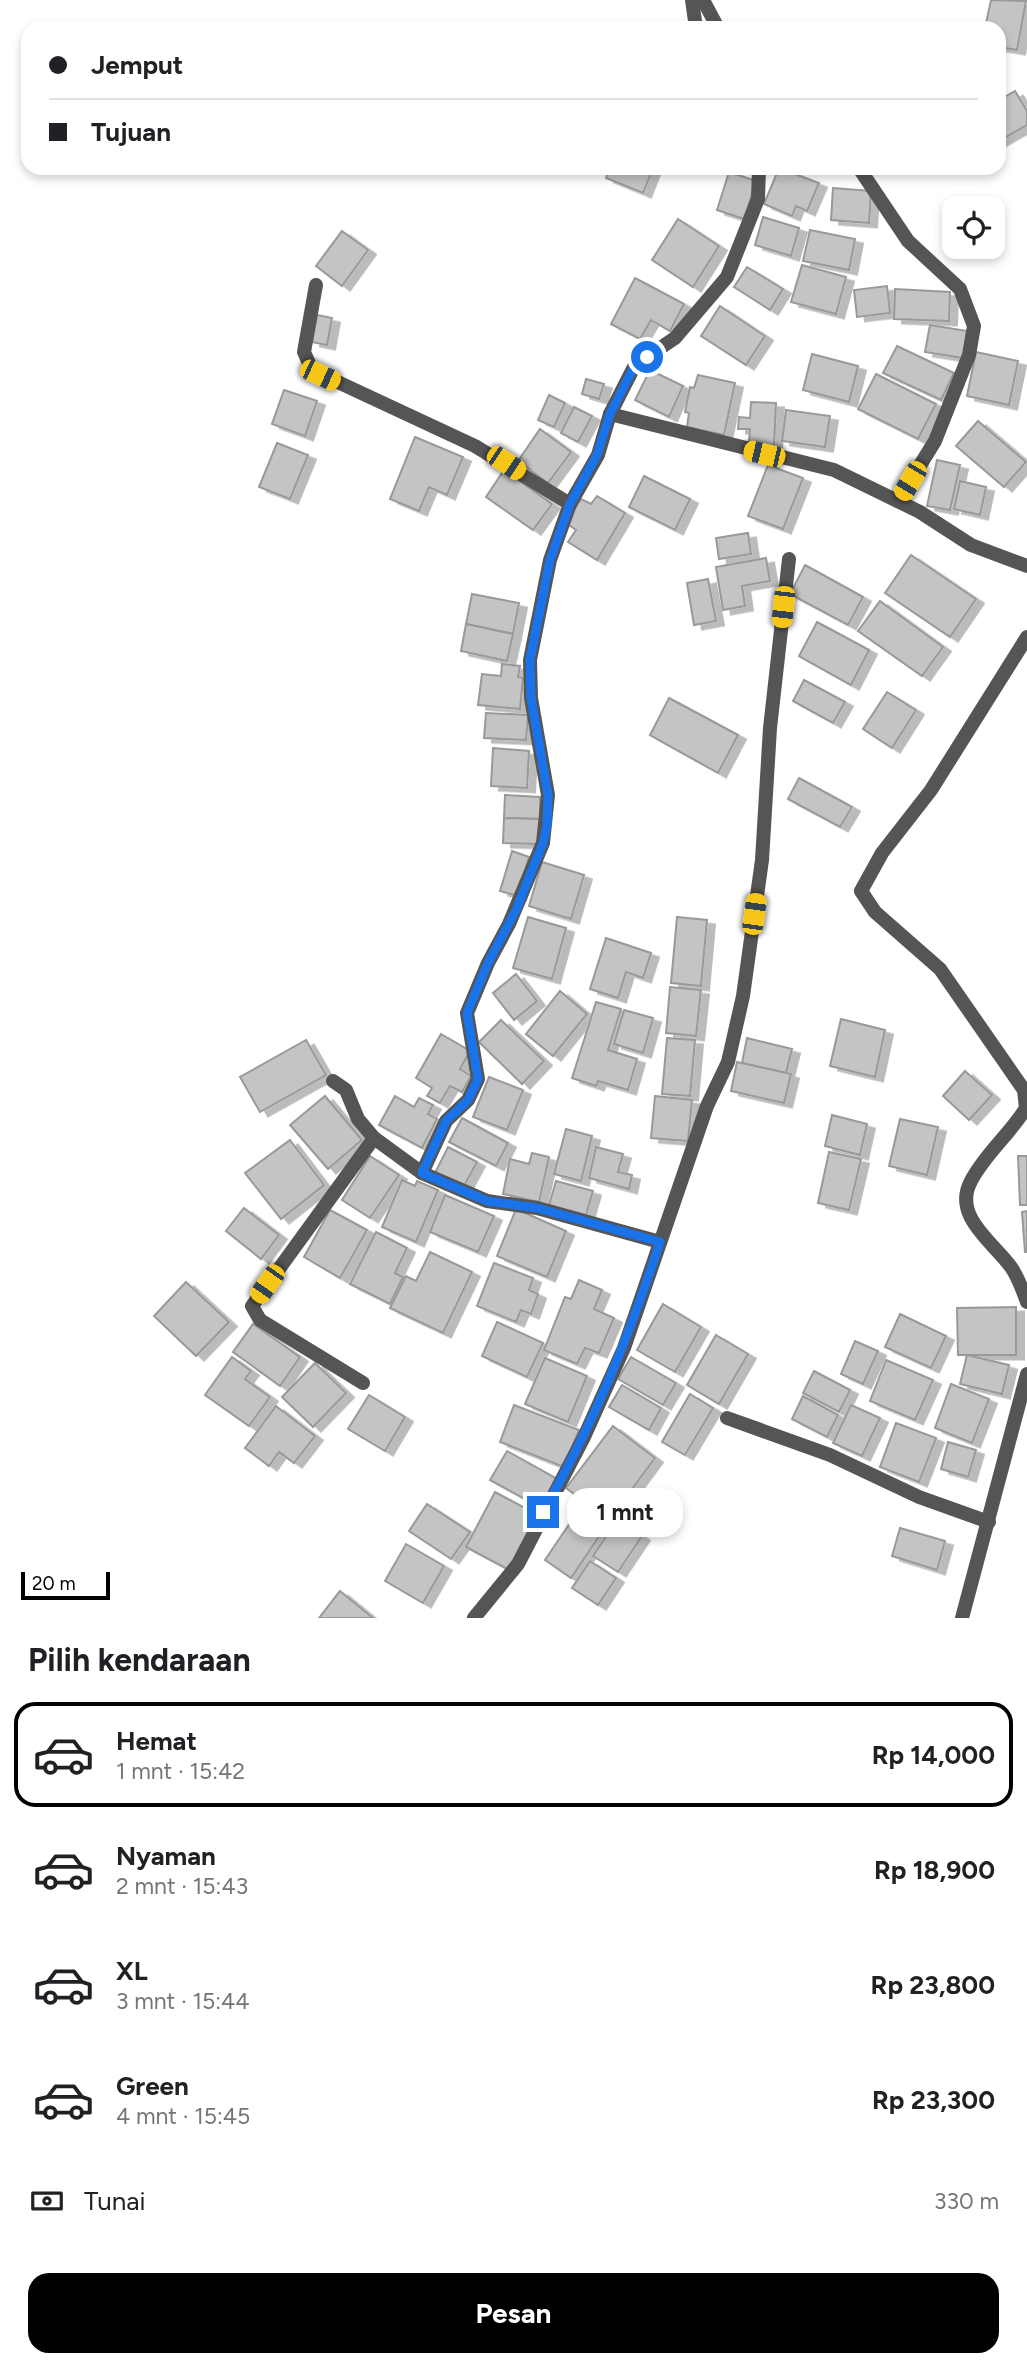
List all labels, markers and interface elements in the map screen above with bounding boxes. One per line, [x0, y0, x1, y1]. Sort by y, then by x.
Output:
text: Jemput [91, 49, 183, 81]
text: Tujuan [91, 116, 171, 148]
map controls [942, 196, 1005, 259]
button: locate [942, 196, 1005, 259]
route start [631, 341, 663, 373]
car [297, 357, 344, 393]
car [742, 439, 787, 469]
car [483, 443, 530, 483]
car [891, 458, 930, 504]
car [771, 585, 796, 629]
car [741, 892, 768, 936]
car [247, 1261, 288, 1307]
callout: 1 mnt [568, 1488, 683, 1536]
route end [527, 1496, 559, 1528]
text: 1 mnt [596, 1498, 654, 1526]
scale bar [21, 1569, 110, 1601]
text: 20 m [32, 1572, 76, 1595]
text: Pilih kendaraan [28, 1641, 251, 1679]
icon: car [32, 1723, 95, 1786]
text: Hemat [116, 1725, 197, 1757]
text: Rp 14,000 [872, 1739, 995, 1771]
text: 1 mnt · 15:42 [116, 1757, 245, 1785]
icon: car [32, 1838, 95, 1901]
text: Nyaman [116, 1840, 216, 1872]
text: Rp 18,900 [874, 1854, 995, 1886]
text: 2 mnt · 15:43 [116, 1872, 248, 1900]
icon: car [32, 1953, 95, 2016]
text: XL [116, 1955, 148, 1987]
text: Rp 23,800 [871, 1969, 995, 2001]
text: 3 mnt · 15:44 [116, 1987, 250, 2015]
icon: car [32, 2068, 95, 2131]
text: Green [116, 2070, 189, 2102]
text: Rp 23,300 [872, 2084, 995, 2116]
text: 4 mnt · 15:45 [116, 2102, 250, 2130]
icon: cash [28, 2182, 66, 2220]
text: Tunai [84, 2185, 145, 2217]
text: 330 m [934, 2187, 999, 2215]
button: Pesan [28, 2273, 999, 2353]

